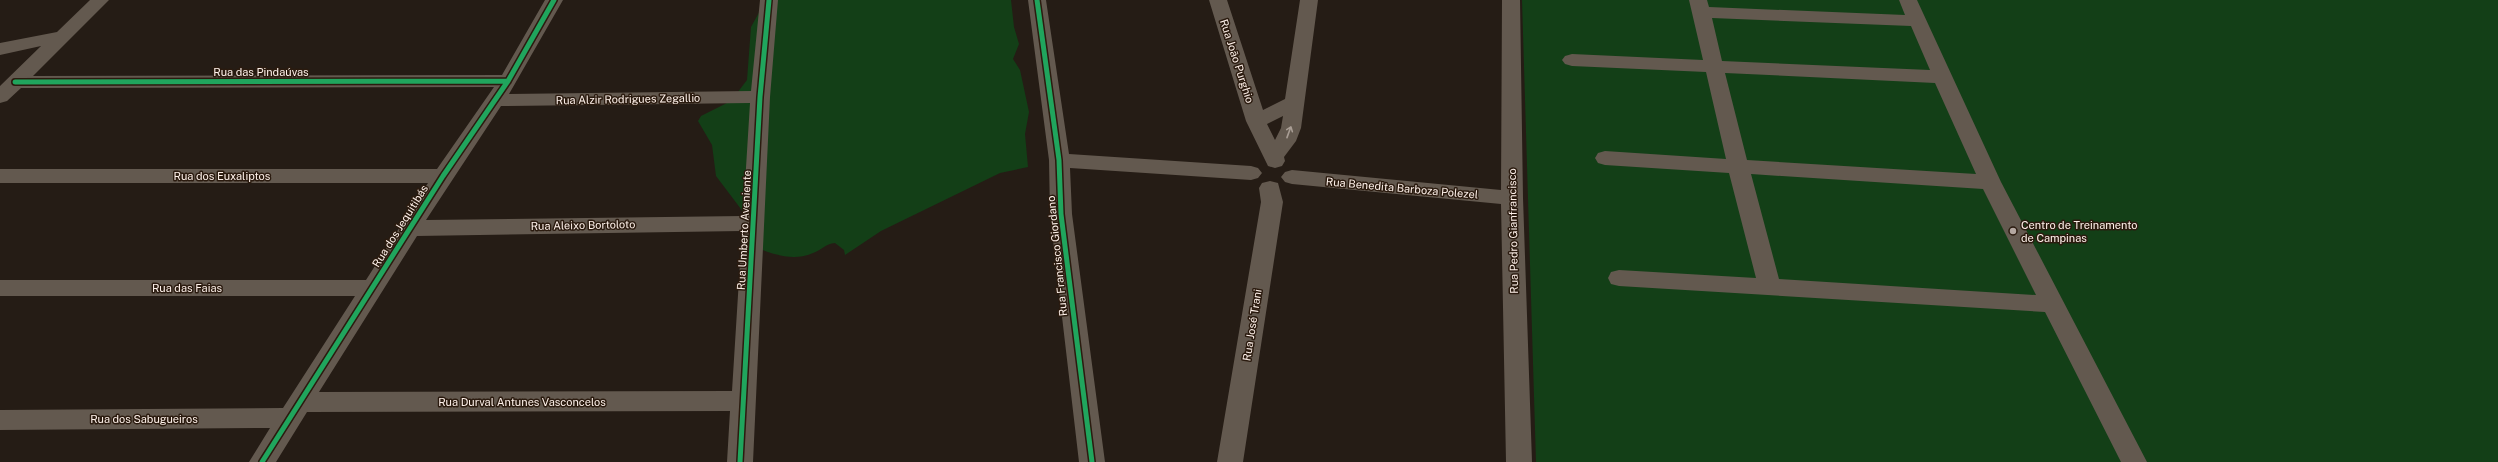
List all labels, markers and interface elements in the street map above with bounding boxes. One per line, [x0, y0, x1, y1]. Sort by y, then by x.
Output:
street label: Rua João Purghio [1218, 18, 1256, 104]
street label: Rua das Pindaúvas [213, 66, 309, 78]
street label: Rua Alzir Rodrigues Zegallio [556, 92, 700, 106]
one-way arrow [1285, 126, 1293, 138]
street label: Rua Pedro Gianfrancisco [1506, 168, 1520, 294]
street label: Rua dos Euxaliptos [174, 170, 271, 182]
street label: Rua Umberto Aveniente [735, 170, 753, 290]
street label: Rua Benedita Barboza Polezel [1325, 175, 1479, 201]
street label: Rua dos Jequitibás [370, 182, 430, 269]
street label: Rua Francisco Giordano [1045, 195, 1069, 317]
street label: Rua Aleixo Bortoloto [531, 218, 635, 232]
place label: Centro de Treinamento de Campinas [2021, 219, 2138, 244]
marker: Centro de Treinamento de Campinas [2008, 226, 2018, 236]
street label: Rua das Faias [152, 282, 222, 294]
street label: Rua José Trani [1240, 288, 1264, 362]
street label: Rua Durval Antunes Vasconcelos [438, 396, 606, 408]
street label: Rua dos Sabugueiros [90, 413, 198, 425]

